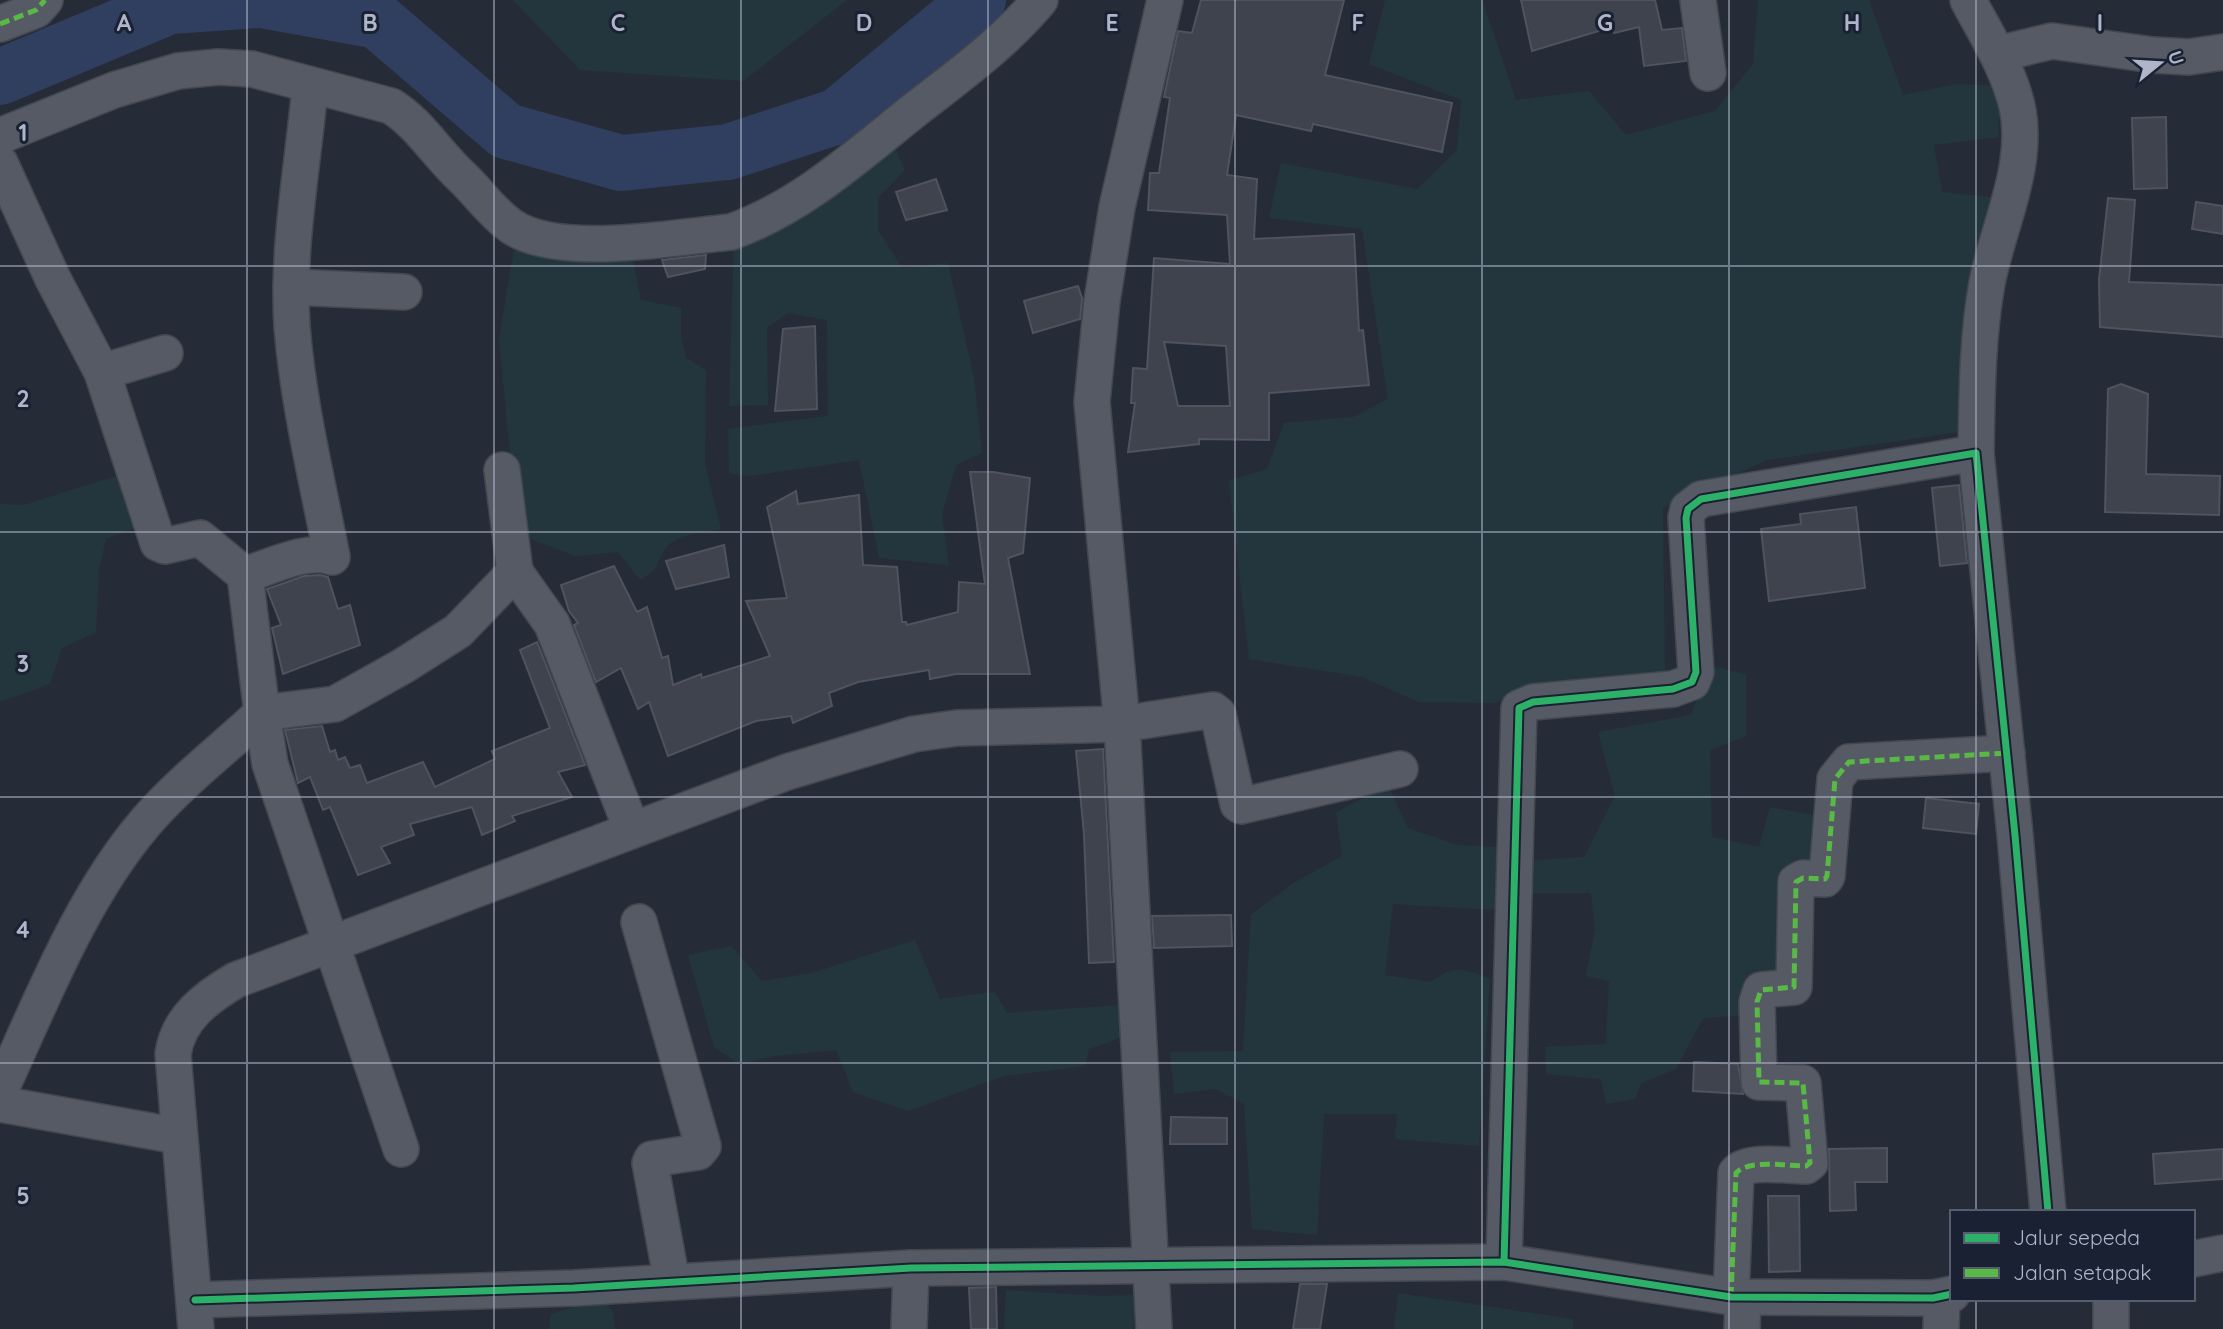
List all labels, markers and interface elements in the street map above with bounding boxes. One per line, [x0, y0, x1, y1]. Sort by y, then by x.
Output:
text: A [117, 8, 132, 37]
text: B [362, 8, 378, 37]
text: C [611, 8, 625, 37]
text: D [856, 8, 872, 37]
text: E [1105, 8, 1119, 37]
text: F [1352, 8, 1364, 37]
text: G [1597, 8, 1613, 37]
text: H [1844, 8, 1860, 37]
text: I [2097, 8, 2103, 37]
north arrow [2125, 28, 2195, 98]
text: U [2163, 48, 2190, 68]
text: 1 [19, 118, 27, 147]
text: 2 [16, 384, 30, 413]
text: 3 [17, 649, 29, 678]
text: 4 [16, 915, 30, 944]
text: 5 [16, 1181, 30, 1210]
legend [1950, 1210, 2195, 1301]
text: Jalur sepeda [2013, 1224, 2140, 1250]
text: Jalan setapak [2013, 1259, 2151, 1285]

